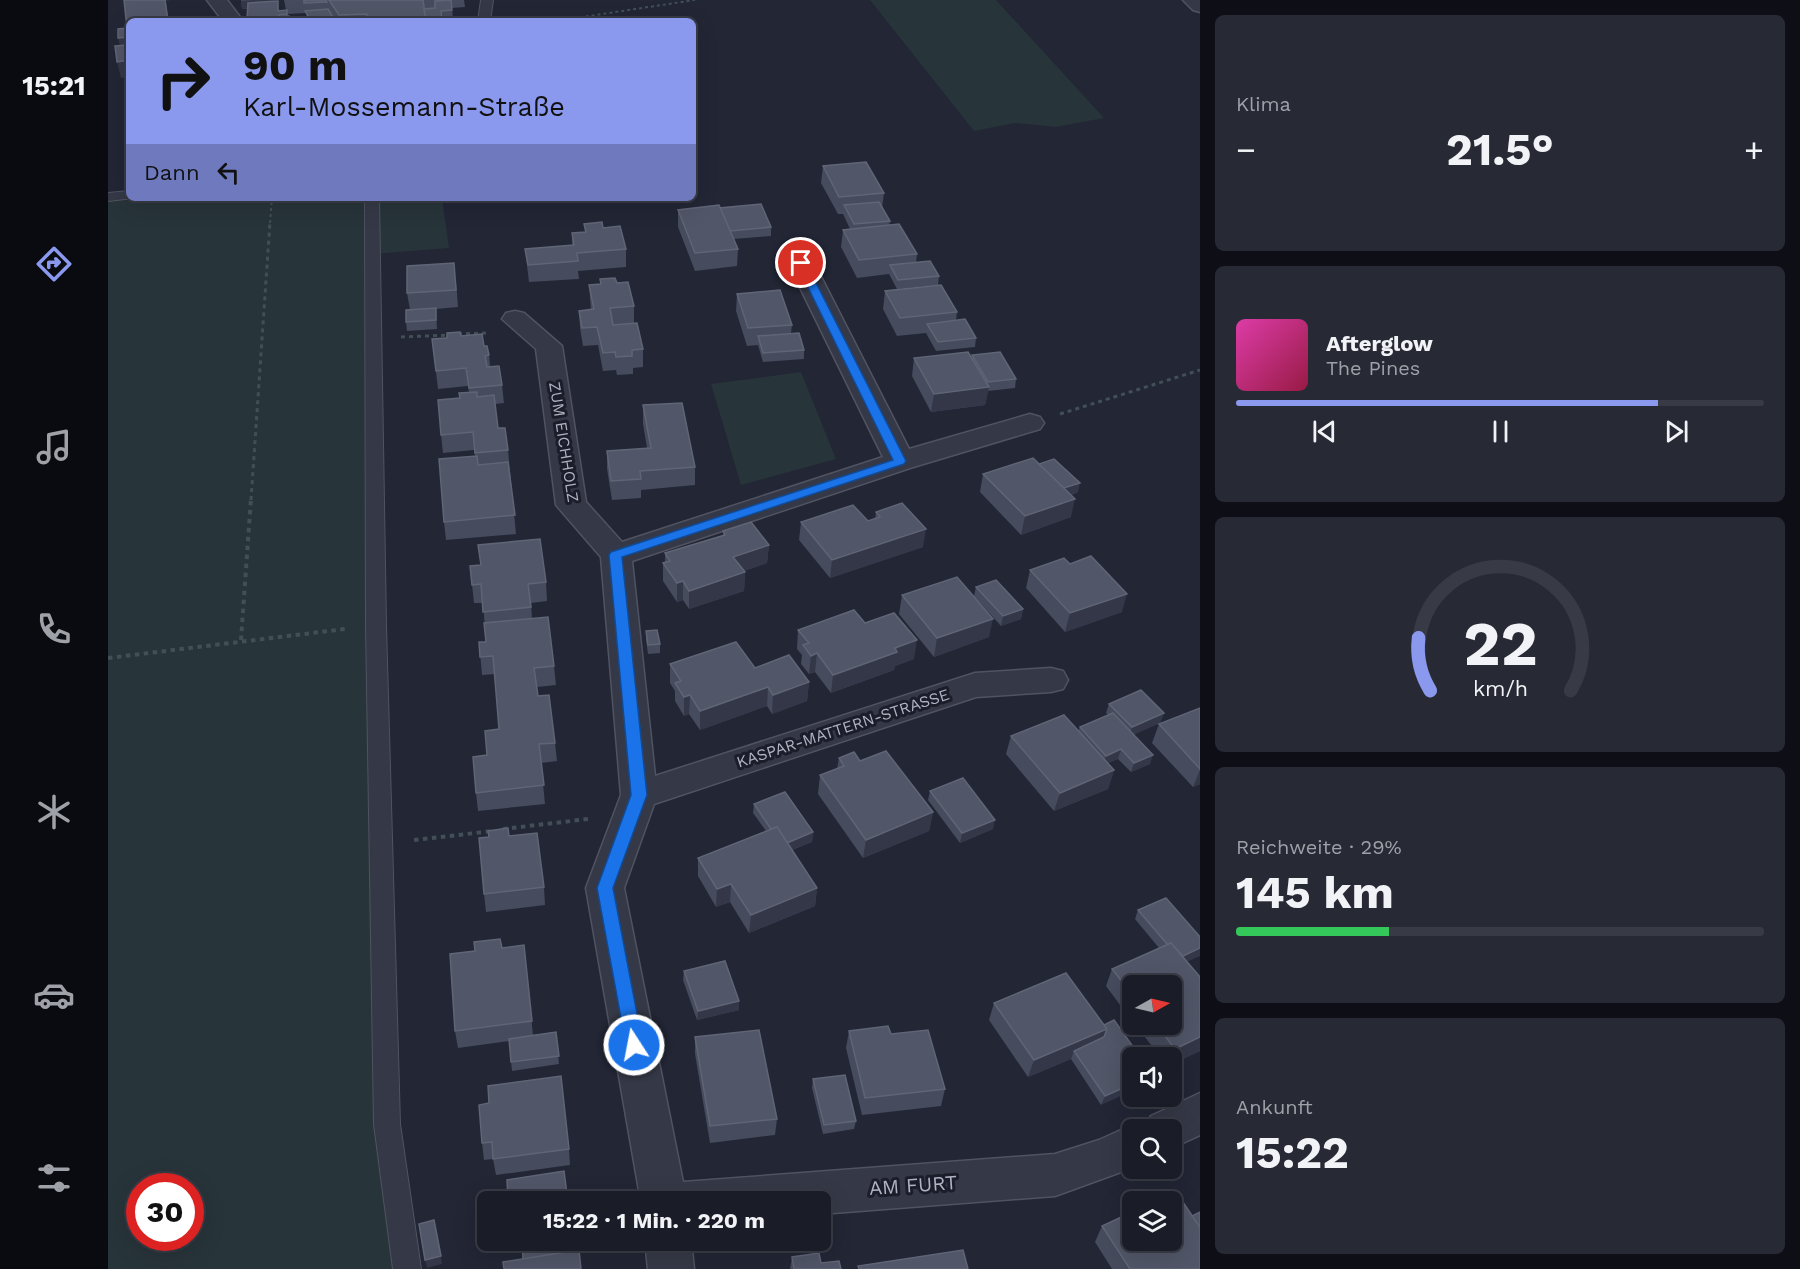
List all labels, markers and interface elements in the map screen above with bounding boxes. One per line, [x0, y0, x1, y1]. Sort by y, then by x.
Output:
text: 90 m [243, 41, 347, 90]
icon: right [144, 42, 222, 120]
text: 15:21 [22, 70, 86, 102]
text: Karl-Mossemann-Straße [243, 91, 565, 123]
text: Klima [1236, 92, 1291, 116]
text: 21.5° [1446, 123, 1554, 176]
text: − [1236, 130, 1256, 169]
text: + [1744, 130, 1764, 169]
icon: left [212, 156, 245, 189]
text: Dann [144, 160, 200, 185]
pin [775, 237, 826, 288]
icon: directions [33, 243, 75, 285]
icon: arrive [784, 246, 817, 279]
text: Afterglow [1326, 331, 1433, 356]
text: The Pines [1326, 356, 1420, 380]
street label: ZUM EICHHOLZ [545, 380, 583, 504]
icon: previous [1308, 415, 1341, 448]
icon: pause [1484, 415, 1517, 448]
icon: next [1660, 415, 1693, 448]
icon: music [33, 426, 75, 468]
icon: phone [33, 608, 75, 650]
text: 22 [1463, 608, 1537, 681]
text: km/h [1472, 677, 1528, 702]
street label: KASPAR-MATTERN-STRASSE [734, 685, 952, 771]
icon: climate [33, 791, 75, 833]
text: Reichweite · 29% [1236, 835, 1402, 859]
text: 145 km [1236, 866, 1394, 919]
icon: car [33, 974, 75, 1016]
north arrow [1122, 975, 1182, 1035]
map controls [1122, 975, 1182, 1251]
position arrow [602, 1013, 666, 1077]
button: sound [1122, 1047, 1182, 1107]
text: Ankunft [1236, 1095, 1313, 1119]
button: search [1122, 1119, 1182, 1179]
text: 15:22 [1236, 1126, 1349, 1179]
icon: filters [33, 1157, 75, 1199]
street label: AM FURT [868, 1170, 958, 1200]
speed limit sign: 30 [126, 1173, 204, 1251]
button: layers [1122, 1191, 1182, 1251]
text: 15:22 · 1 Min. · 220 m [543, 1208, 765, 1233]

